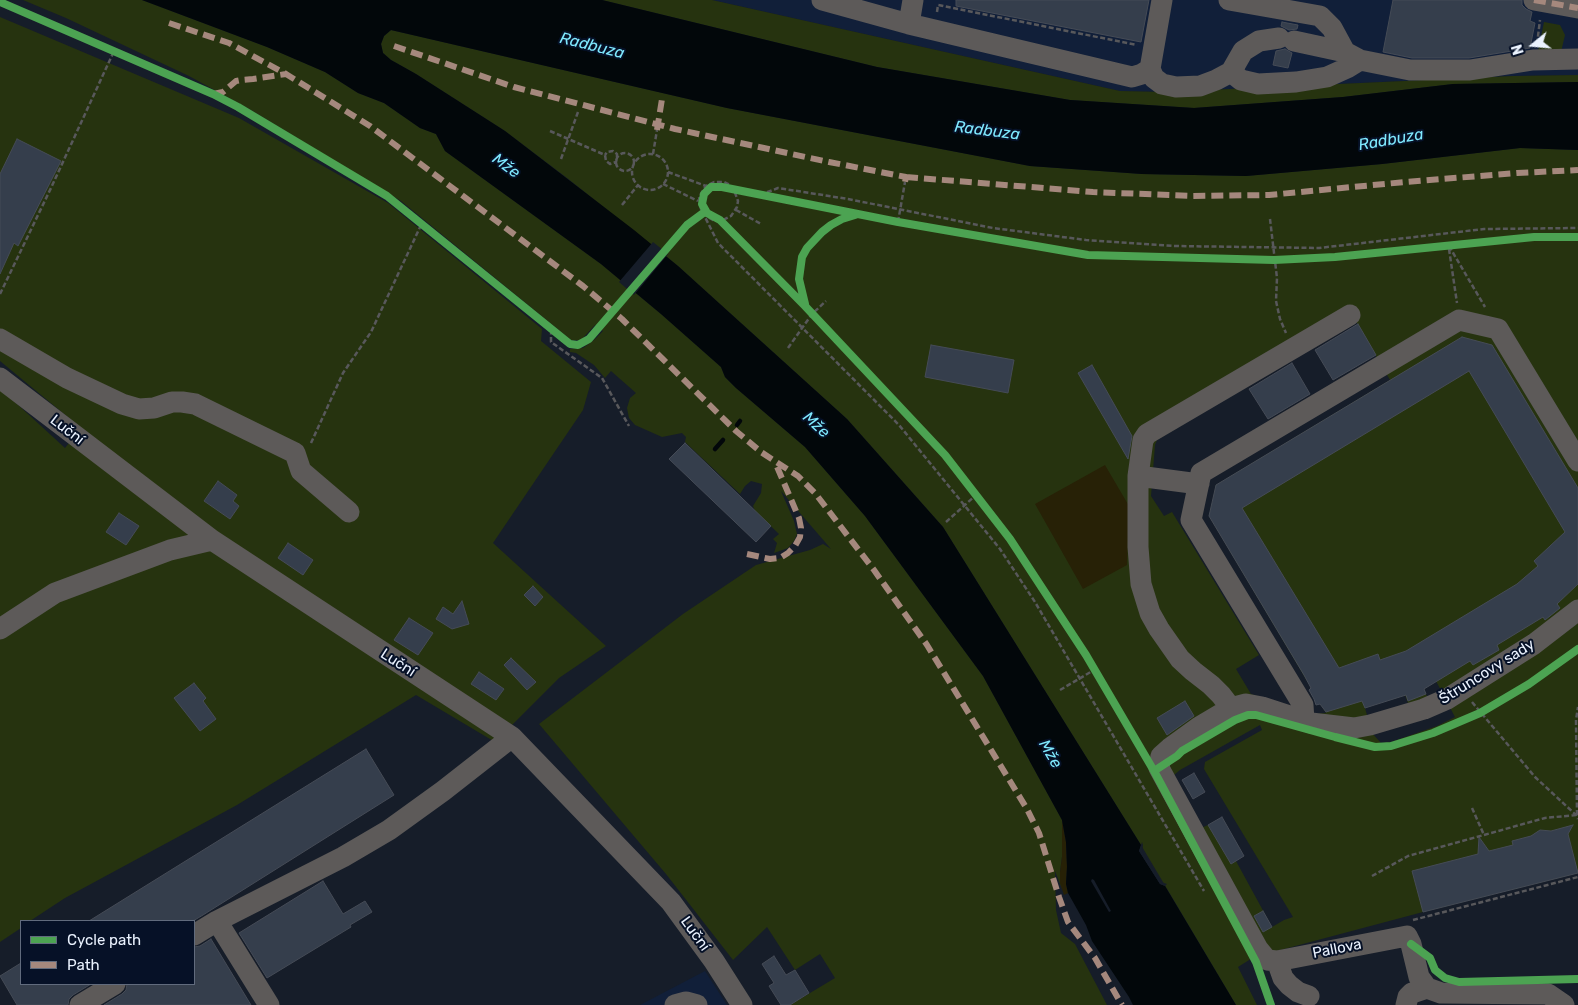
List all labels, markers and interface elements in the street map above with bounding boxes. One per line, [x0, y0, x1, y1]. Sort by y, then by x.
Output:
north arrow [1508, 20, 1558, 70]
water label: Radbuza [558, 29, 626, 63]
text: N [1509, 42, 1528, 57]
water label: Radbuza [953, 117, 1021, 145]
water label: Radbuza [1357, 125, 1425, 155]
water label: Mže [488, 150, 524, 182]
water label: Mže [799, 408, 833, 442]
street label: Luční [46, 411, 88, 449]
street label: Štruncovy sady [1436, 635, 1538, 709]
street label: Luční [377, 645, 419, 681]
water label: Mže [1034, 736, 1066, 772]
street label: Luční [676, 913, 714, 955]
legend [20, 920, 195, 985]
text: Cycle path [67, 931, 141, 949]
street label: Pallova [1311, 935, 1363, 963]
text: Path [67, 956, 100, 974]

